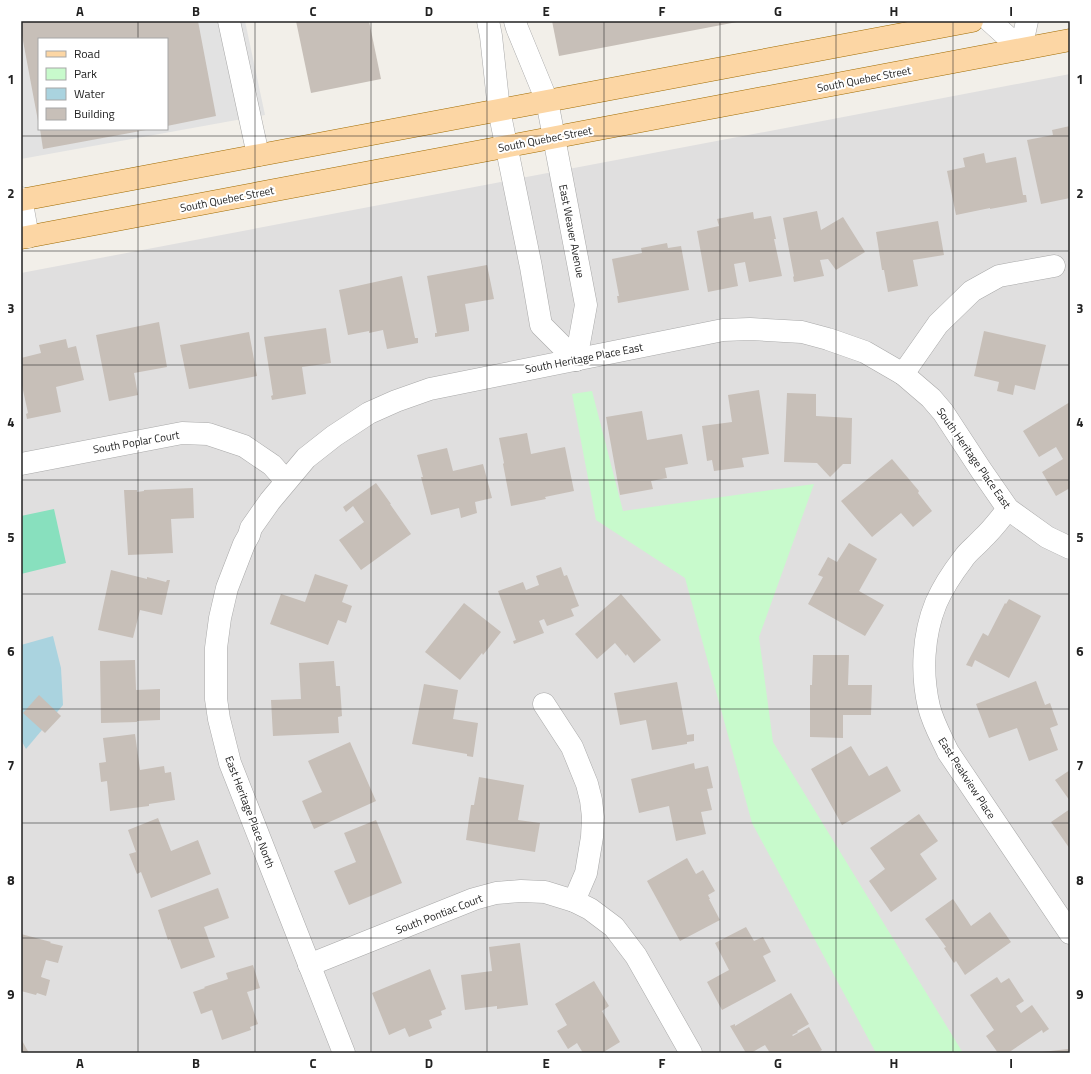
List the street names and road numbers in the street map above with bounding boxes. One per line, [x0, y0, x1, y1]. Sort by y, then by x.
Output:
street label: South Quebec Street [816, 62, 912, 96]
street label: South Quebec Street [497, 122, 593, 156]
street label: South Quebec Street [179, 182, 275, 216]
street label: East Weaver Avenue [555, 183, 589, 280]
street label: South Heritage Place East [524, 339, 644, 377]
street label: South Heritage Place East [933, 404, 1015, 512]
street label: South Poplar Court [92, 427, 181, 457]
street label: East Peakview Place [935, 734, 1000, 822]
street label: East Heritage Place North [221, 753, 279, 871]
street label: South Pontiac Court [393, 890, 485, 938]

